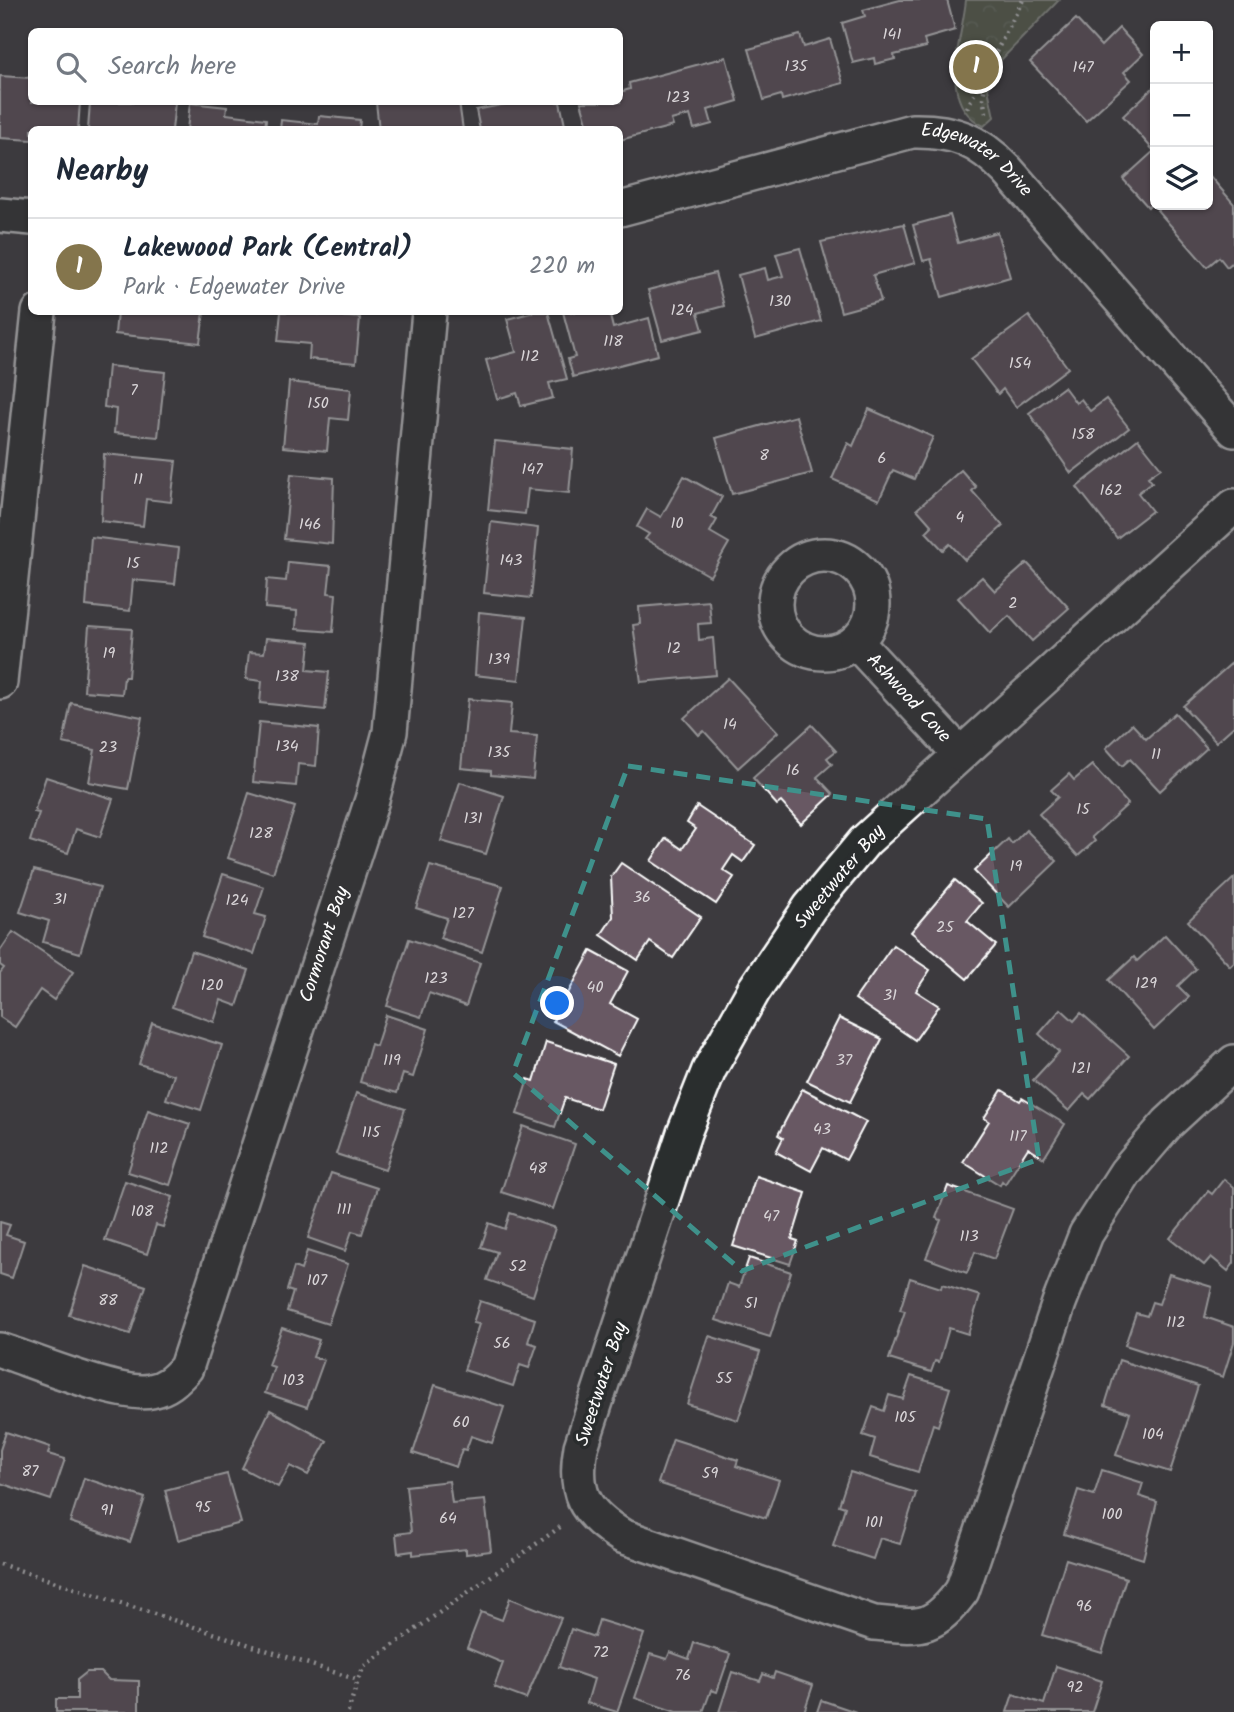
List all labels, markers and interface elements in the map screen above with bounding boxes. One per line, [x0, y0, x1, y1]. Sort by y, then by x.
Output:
map controls [1150, 21, 1213, 210]
button: + [1150, 21, 1213, 84]
house number: 141 [883, 22, 901, 47]
search box [28, 28, 623, 105]
pin: 1 [953, 41, 999, 93]
text: Search here [108, 46, 236, 88]
icon: search [52, 48, 90, 86]
house number: 135 [785, 54, 809, 79]
house number: 147 [1072, 55, 1094, 80]
button: − [1150, 84, 1213, 147]
house number: 123 [666, 85, 690, 110]
street label: Edgewater Drive [920, 116, 1040, 204]
button: layers [1150, 147, 1213, 210]
text: Nearby [56, 148, 148, 196]
text: Lakewood Park (Central) [123, 228, 413, 270]
text: 1 [76, 249, 82, 285]
text: 220 m [529, 249, 595, 285]
text: Park · Edgewater Drive [123, 270, 345, 306]
house number: 130 [769, 289, 791, 314]
house number: 124 [670, 298, 694, 323]
house number: 118 [603, 329, 623, 354]
house number: 112 [520, 344, 540, 369]
house number: 154 [1009, 351, 1031, 376]
house number: 7 [130, 378, 138, 403]
house number: 150 [307, 391, 329, 416]
house number: 158 [1071, 422, 1095, 447]
house number: 8 [759, 443, 769, 468]
house number: 6 [878, 446, 886, 471]
house number: 147 [521, 457, 543, 482]
house number: 11 [133, 467, 143, 492]
house number: 162 [1099, 478, 1123, 503]
house number: 4 [956, 505, 965, 530]
house number: 10 [670, 511, 684, 536]
house number: 146 [299, 512, 321, 537]
house number: 143 [500, 548, 522, 573]
house number: 15 [126, 551, 141, 576]
house number: 2 [1008, 591, 1018, 616]
house number: 12 [667, 636, 681, 661]
house number: 19 [103, 641, 116, 666]
house number: 139 [488, 647, 510, 672]
street label: Ashwood Cove [859, 647, 958, 751]
house number: 138 [275, 664, 299, 689]
house number: 14 [723, 712, 737, 737]
house number: 134 [276, 734, 299, 759]
house number: 23 [99, 735, 117, 760]
house number: 135 [488, 740, 512, 765]
house number: 11 [1151, 742, 1161, 767]
house number: 16 [786, 758, 800, 783]
house number: 15 [1076, 797, 1091, 822]
house number: 131 [463, 806, 483, 831]
street label: Sweetwater Bay [787, 817, 894, 936]
house number: 128 [249, 821, 273, 846]
house number: 19 [1010, 854, 1023, 879]
street label: Cormorant Bay [292, 882, 358, 1006]
house number: 36 [633, 885, 651, 910]
house number: 31 [53, 887, 67, 912]
house number: 124 [225, 888, 249, 913]
house number: 127 [452, 901, 474, 926]
house number: 25 [936, 915, 955, 940]
house number: 123 [424, 966, 448, 991]
house number: 129 [1135, 971, 1157, 996]
house number: 120 [201, 973, 223, 998]
house number: 40 [587, 975, 603, 1000]
house number: 31 [883, 983, 897, 1008]
your location [540, 986, 574, 1020]
house number: 119 [383, 1048, 401, 1073]
house number: 37 [836, 1048, 853, 1073]
house number: 121 [1071, 1056, 1091, 1081]
house number: 43 [813, 1117, 831, 1142]
house number: 115 [362, 1120, 382, 1145]
house number: 117 [1009, 1124, 1027, 1149]
house number: 112 [149, 1136, 169, 1161]
house number: 48 [529, 1156, 548, 1181]
house number: 111 [336, 1197, 352, 1222]
house number: 108 [131, 1199, 154, 1224]
house number: 47 [763, 1204, 780, 1229]
house number: 113 [959, 1224, 979, 1249]
house number: 52 [509, 1254, 527, 1279]
house number: 107 [307, 1268, 328, 1293]
house number: 88 [98, 1288, 118, 1313]
house number: 51 [744, 1291, 758, 1316]
house number: 112 [1166, 1310, 1186, 1335]
street label: Sweetwater Bay [568, 1317, 636, 1450]
house number: 56 [493, 1331, 511, 1356]
house number: 55 [715, 1366, 734, 1391]
house number: 103 [282, 1368, 304, 1393]
house number: 105 [894, 1405, 917, 1430]
house number: 60 [453, 1410, 469, 1435]
house number: 104 [1142, 1422, 1164, 1447]
house number: 87 [21, 1459, 39, 1484]
house number: 59 [702, 1461, 718, 1486]
house number: 95 [195, 1495, 213, 1520]
house number: 91 [101, 1498, 113, 1523]
house number: 100 [1101, 1502, 1123, 1527]
house number: 64 [439, 1506, 457, 1531]
house number: 101 [865, 1510, 883, 1535]
house number: 96 [1076, 1594, 1092, 1619]
house number: 72 [593, 1640, 609, 1665]
house number: 76 [675, 1663, 691, 1688]
house number: 92 [1066, 1675, 1084, 1700]

